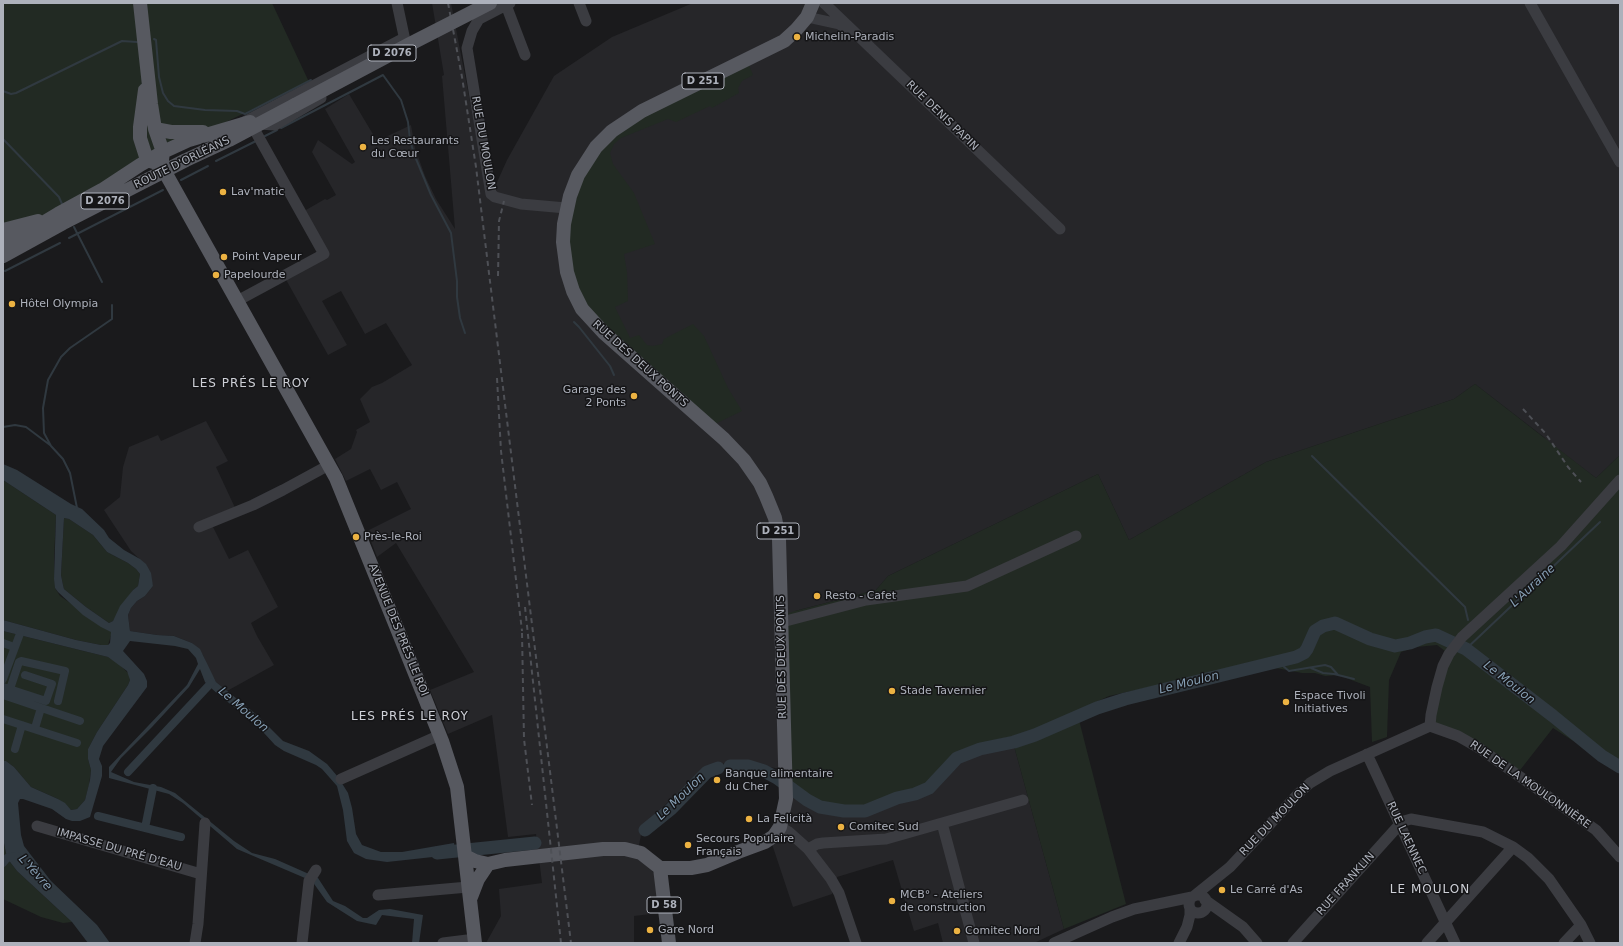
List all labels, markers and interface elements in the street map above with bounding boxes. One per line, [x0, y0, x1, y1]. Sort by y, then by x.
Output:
place label: Michelin-Paradis [805, 30, 894, 44]
marker: Michelin-Paradis [792, 32, 802, 42]
road number: D 2076 [368, 45, 416, 61]
road number: D 251 [682, 73, 724, 89]
street label: RUE DENIS PAPIN [903, 78, 981, 154]
street label: RUE DU MOULON [468, 95, 498, 191]
street label: ROUTE D'ORLÉANS [132, 134, 232, 192]
place label: Les Restaurants du Cœur [371, 134, 459, 160]
marker: Les Restaurants du Cœur [358, 142, 368, 152]
place label: Lav'matic [231, 185, 284, 199]
marker: Lav'matic [218, 187, 228, 197]
road number: D 2076 [81, 193, 129, 209]
place label: Point Vapeur [232, 250, 301, 264]
marker: Point Vapeur [219, 252, 229, 262]
place label: Papelourde [224, 268, 285, 282]
marker: Papelourde [211, 270, 221, 280]
place label: Hôtel Olympia [20, 297, 98, 311]
marker: Hôtel Olympia [7, 299, 17, 309]
street label: RUE DES DEUX PONTS [590, 318, 690, 410]
district label: LES PRÉS LE ROY [192, 377, 310, 391]
place label: Garage des 2 Ponts [563, 383, 626, 409]
marker: Garage des 2 Ponts [629, 391, 639, 401]
road number: D 251 [757, 523, 799, 539]
place label: Près-le-Roi [364, 530, 422, 544]
marker: Près-le-Roi [351, 532, 361, 542]
water label: L'Auraine [1507, 561, 1559, 611]
street label: AVENUE DES PRÉS LE ROI [365, 562, 431, 698]
place label: Resto - Cafet [825, 589, 896, 603]
marker: Resto - Cafet [812, 591, 822, 601]
street label: RUE DES DEUX PONTS [774, 595, 790, 719]
water label: Le Moulon [1480, 658, 1538, 708]
water label: Le Moulon [1157, 669, 1221, 697]
water label: Le Moulon [215, 684, 271, 736]
place label: Stade Tavernier [900, 684, 986, 698]
marker: Stade Tavernier [887, 686, 897, 696]
place label: Espace Tivoli Initiatives [1294, 689, 1366, 715]
marker: Espace Tivoli Initiatives [1281, 697, 1291, 707]
district label: LES PRÉS LE ROY [351, 710, 469, 724]
street label: RUE DE LA MOULONNIÈRE [1467, 738, 1593, 832]
place label: Banque alimentaire du Cher [725, 767, 833, 793]
water label: Le Moulon [654, 770, 708, 824]
marker: Banque alimentaire du Cher [712, 775, 722, 785]
street label: RUE DU MOULON [1237, 781, 1313, 859]
street label: RUE LAENNEC [1384, 800, 1428, 876]
place label: La Felicità [757, 812, 812, 826]
marker: La Felicità [744, 814, 754, 824]
place label: Comitec Sud [849, 820, 919, 834]
marker: Comitec Sud [836, 822, 846, 832]
street label: IMPASSE DU PRÉ D'EAU [55, 826, 183, 874]
place label: Secours Populaire Français [696, 832, 794, 858]
marker: Secours Populaire Français [683, 840, 693, 850]
street label: RUE FRANKLIN [1314, 850, 1378, 918]
water label: L'Yèvre [15, 852, 55, 894]
place label: Le Carré d'As [1230, 883, 1303, 897]
district label: LE MOULON [1390, 883, 1470, 897]
marker: Le Carré d'As [1217, 885, 1227, 895]
place label: MCB° - Ateliers de construction [900, 888, 986, 914]
marker: MCB° - Ateliers de construction [887, 896, 897, 906]
road number: D 58 [647, 897, 681, 913]
place label: Gare Nord [658, 923, 714, 937]
place label: Comitec Nord [965, 924, 1040, 938]
marker: Gare Nord [645, 925, 655, 935]
marker: Comitec Nord [952, 926, 962, 936]

